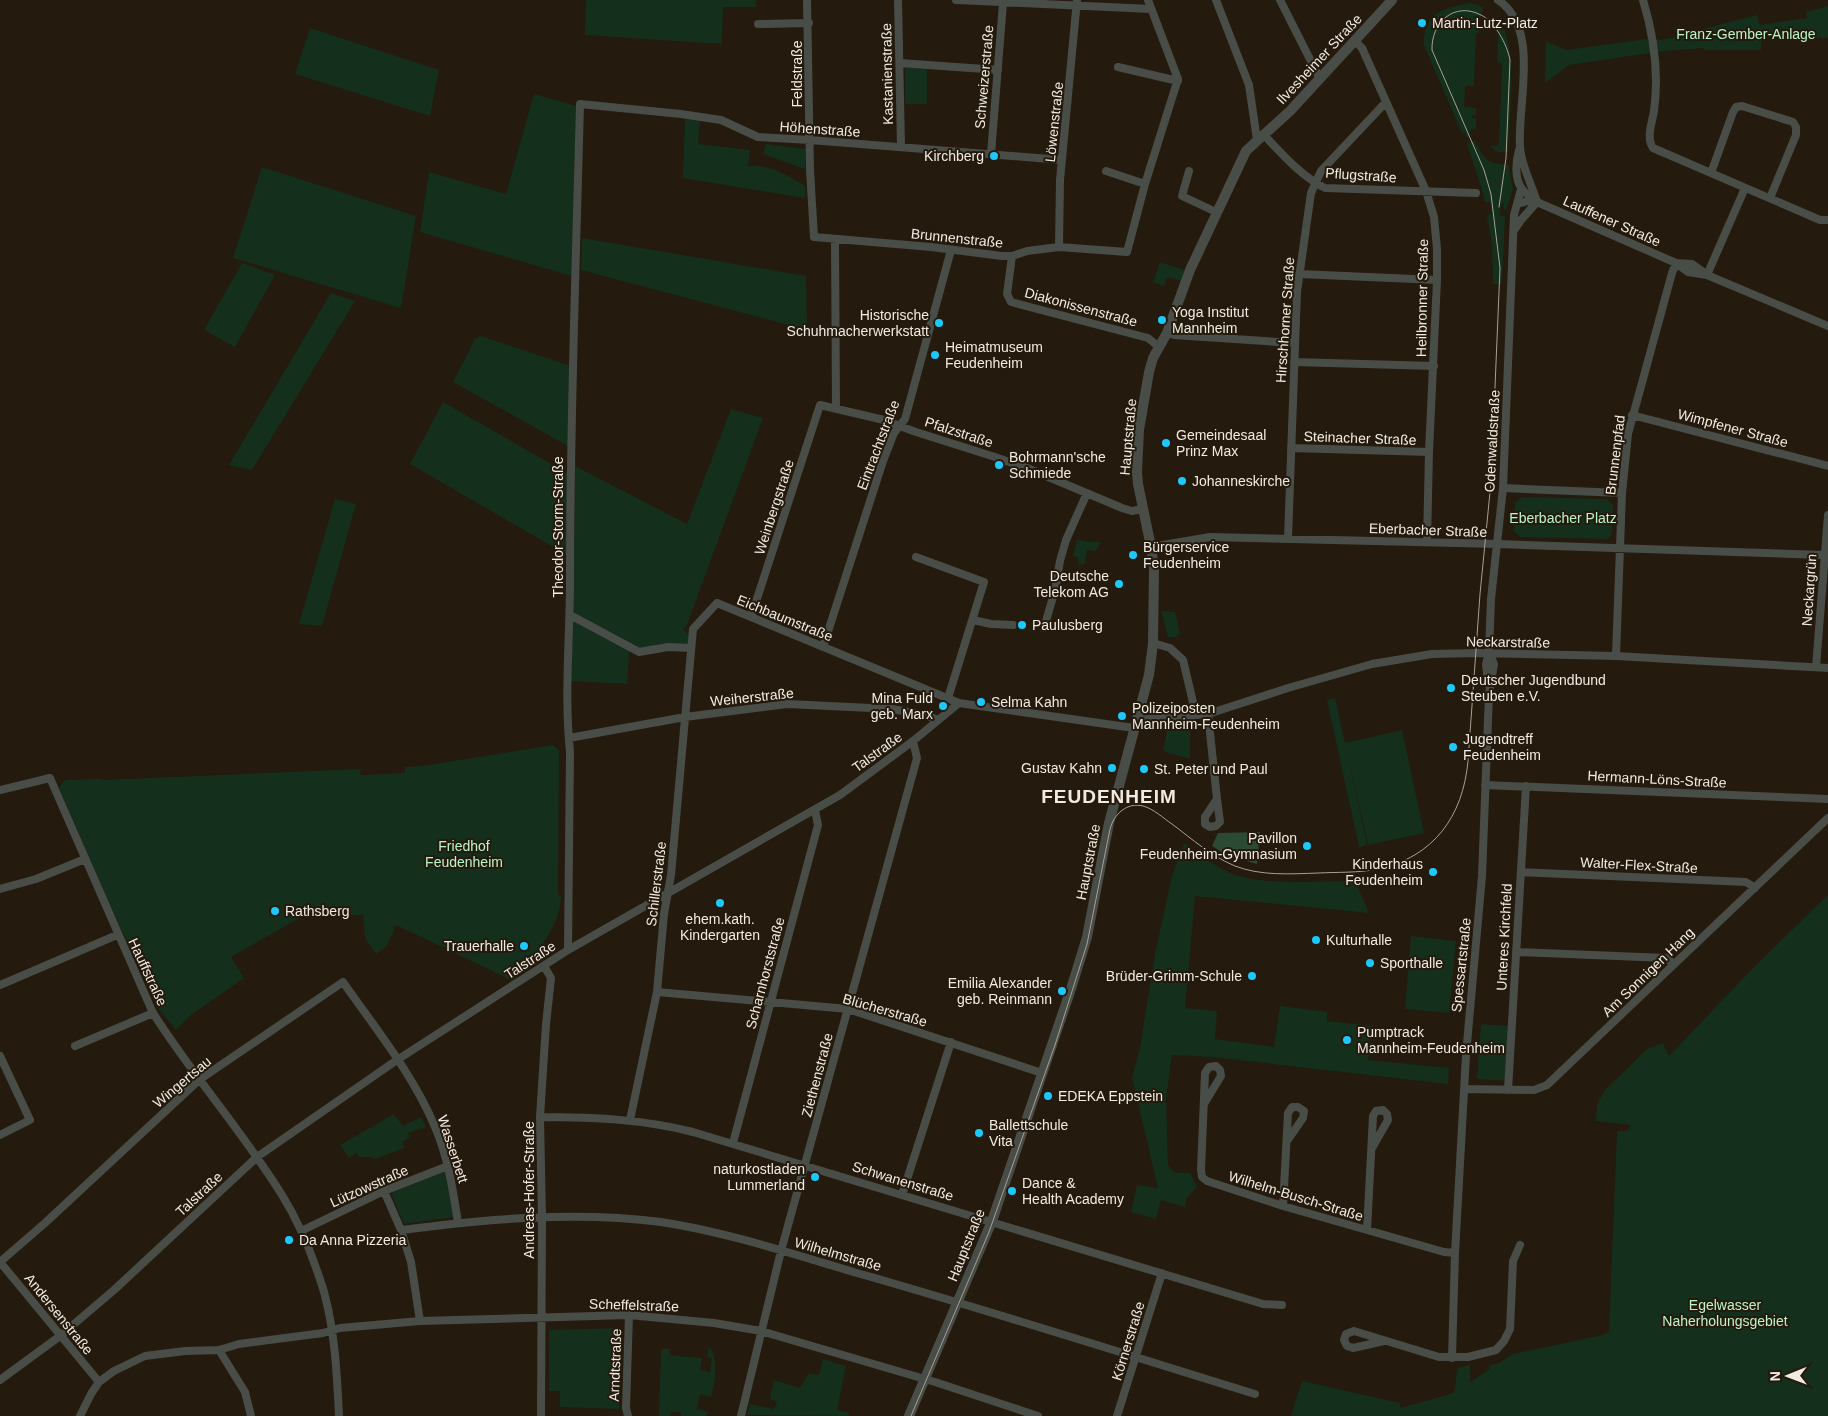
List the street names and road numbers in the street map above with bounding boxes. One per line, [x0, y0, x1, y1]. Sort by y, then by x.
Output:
street label: Ilvesheimer Straße [1273, 10, 1365, 107]
street label: Kastanienstraße [878, 23, 896, 125]
street label: Schweizerstraße [971, 24, 997, 130]
street label: Feldstraße [789, 40, 805, 107]
street label: Löwenstraße [1042, 81, 1066, 163]
street label: Höhenstraße [779, 118, 861, 140]
street label: Pflugstraße [1325, 165, 1397, 185]
street label: Lauffener Straße [1561, 192, 1663, 250]
street label: Brunnenstraße [910, 225, 1004, 251]
street label: Heilbronner Straße [1413, 239, 1431, 357]
street label: Hirschhorner Straße [1273, 256, 1297, 383]
street label: Diakonissenstraße [1023, 284, 1139, 330]
street label: Odenwaldstraße [1481, 389, 1503, 493]
street label: Eintrachtstraße [854, 398, 903, 492]
street label: Hauptstraße [1117, 398, 1139, 476]
street label: Wimpfener Straße [1676, 406, 1790, 450]
street label: Pfalzstraße [923, 413, 995, 451]
street label: Brunnenpfad [1602, 414, 1628, 496]
street label: Steinacher Straße [1303, 428, 1417, 448]
street label: Theodor-Storm-Straße [550, 456, 566, 597]
street label: Weinbergstraße [751, 457, 797, 557]
street label: Eberbacher Straße [1369, 520, 1488, 540]
street label: Neckargrün [1798, 553, 1820, 627]
street label: Eichbaumstraße [735, 591, 835, 645]
street label: Neckarstraße [1466, 633, 1550, 651]
street label: Weiherstraße [710, 685, 795, 709]
street label: Talstraße [849, 728, 905, 775]
street label: Hermann-Löns-Straße [1587, 767, 1727, 791]
street label: Hauptstraße [1073, 822, 1103, 901]
street label: Schillerstraße [643, 840, 669, 927]
street label: Walter-Flex-Straße [1580, 854, 1698, 876]
street label: Unteres Kirchfeld [1493, 883, 1515, 991]
street label: Scharnhorststraße [742, 915, 788, 1031]
street label: Spessartstraße [1448, 917, 1474, 1013]
street label: Am Sonnigen Hang [1599, 924, 1697, 1020]
street label: Hauffstraße [125, 936, 171, 1009]
street label: Talstraße [501, 937, 559, 982]
street label: Blücherstraße [841, 990, 929, 1030]
street label: Ziethenstraße [798, 1031, 836, 1119]
street label: Wingertsau [150, 1053, 214, 1111]
street label: Wasserbett [435, 1113, 472, 1185]
street label: Andreas-Hofer-Straße [521, 1121, 537, 1259]
street label: Schwanenstraße [850, 1158, 956, 1204]
street label: Lützowstraße [327, 1162, 411, 1210]
street label: Talstraße [172, 1168, 226, 1219]
street label: Wilhelm-Busch-Straße [1227, 1168, 1365, 1224]
street label: Hauptstraße [944, 1206, 988, 1284]
street label: Wilhelmstraße [793, 1234, 883, 1274]
street label: Andersenstraße [21, 1270, 97, 1358]
street label: Scheffelstraße [589, 1295, 679, 1315]
street label: Körnerstraße [1108, 1299, 1148, 1382]
street label: Arndtstraße [606, 1328, 624, 1402]

